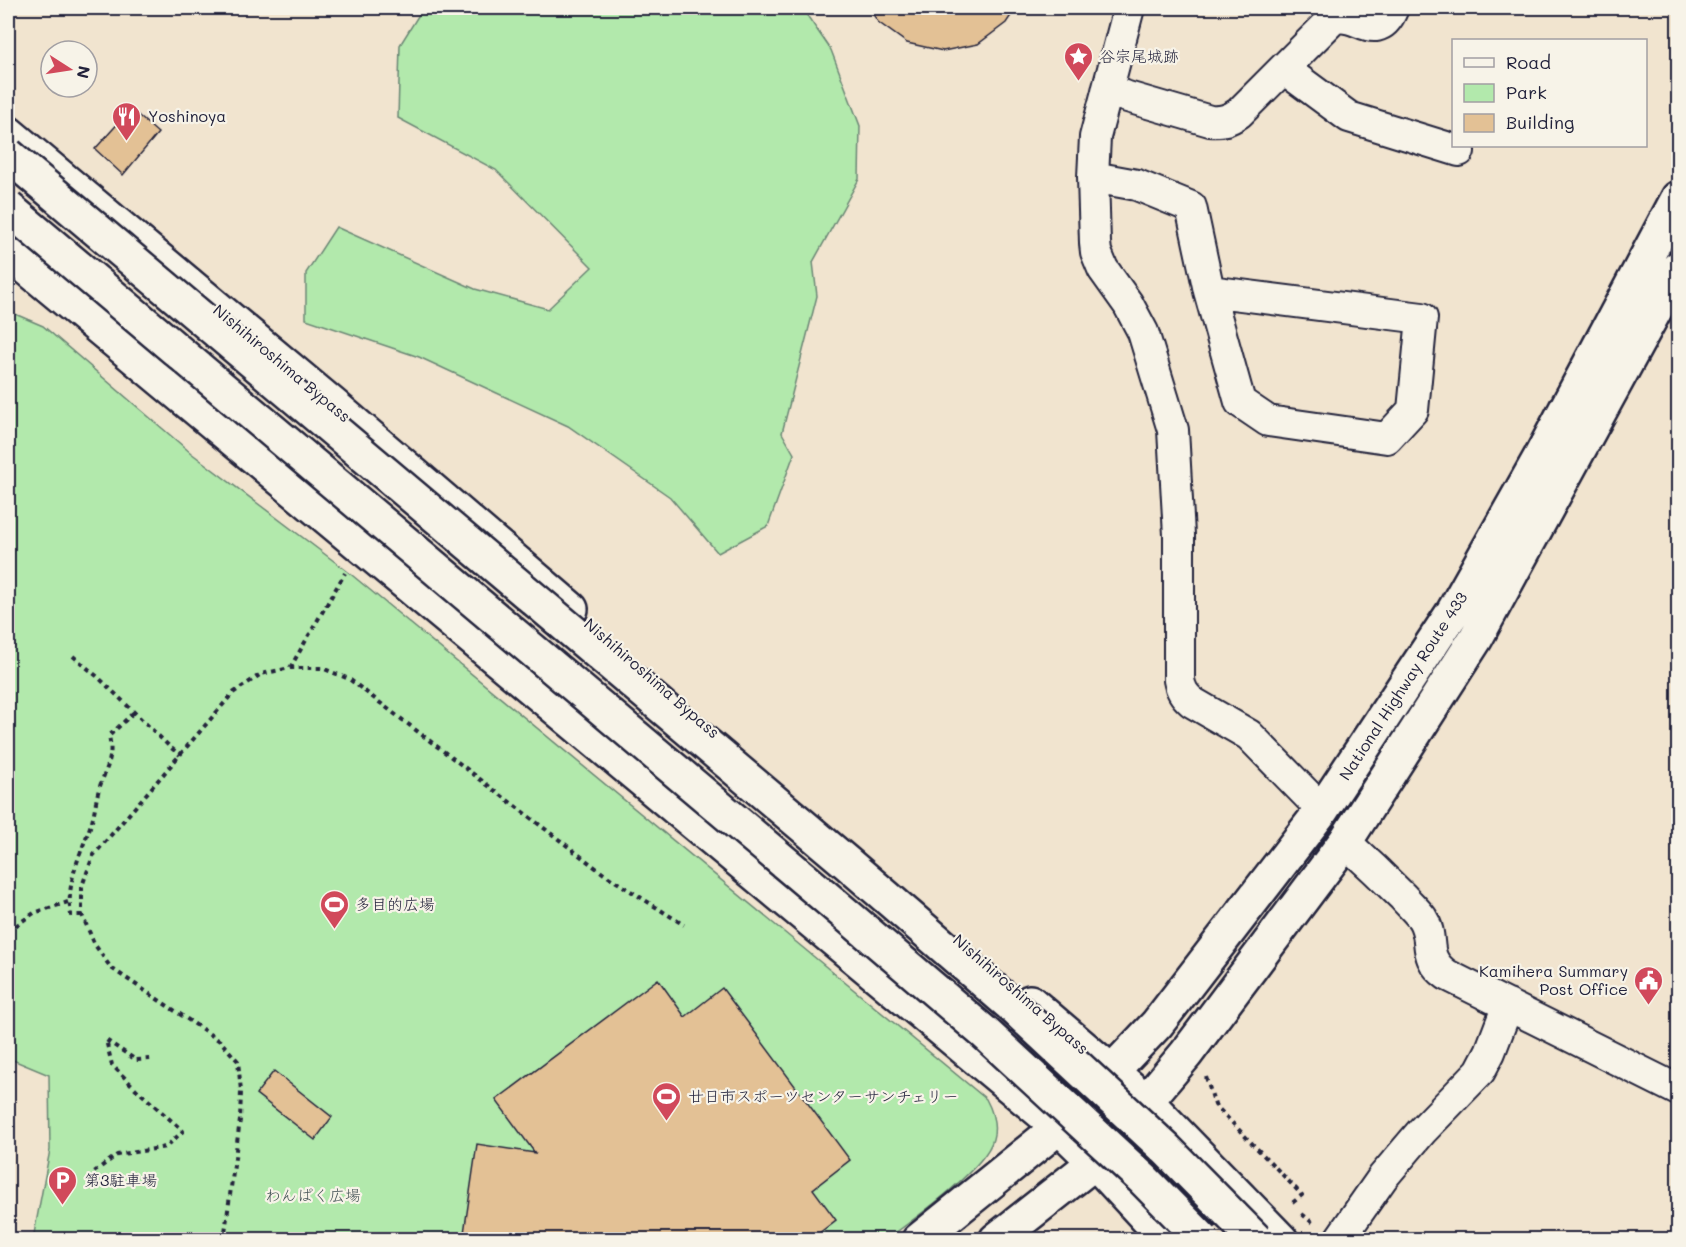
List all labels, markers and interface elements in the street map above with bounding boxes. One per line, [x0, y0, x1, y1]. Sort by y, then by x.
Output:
north arrow [39, 39, 99, 99]
legend [1452, 39, 1647, 147]
place icon: 谷宗尾城跡 [1062, 40, 1094, 82]
place label: 谷宗尾城跡 [1099, 45, 1179, 66]
text: Road [1506, 50, 1551, 74]
text: N [73, 64, 96, 80]
text: Park [1506, 80, 1547, 104]
restaurant icon: Yoshinoya [111, 100, 143, 142]
place label: Yoshinoya [148, 105, 226, 126]
text: Building [1506, 110, 1574, 134]
street label: Nishihiroshima Bypass [209, 299, 355, 426]
street label: National Highway Route 433 [1334, 588, 1471, 784]
street label: Nishihiroshima Bypass [580, 613, 725, 742]
sports icon: 多目的広場 [318, 888, 350, 930]
place label: 多目的広場 [355, 893, 435, 914]
street label: Nishihiroshima Bypass [949, 929, 1094, 1058]
place label: Kamihera Summary Post Office [1479, 960, 1628, 999]
public building icon: Kamihera Summary Post Office [1633, 964, 1665, 1006]
sports icon: 廿日市スポーツセンターサンチェリー [651, 1080, 683, 1122]
place label: 廿日市スポーツセンターサンチェリー [688, 1085, 958, 1106]
parking icon: 第3駐車場 [47, 1164, 79, 1206]
place label: 第3駐車場 [84, 1169, 157, 1190]
park label: わんぱく広場 [265, 1184, 361, 1205]

